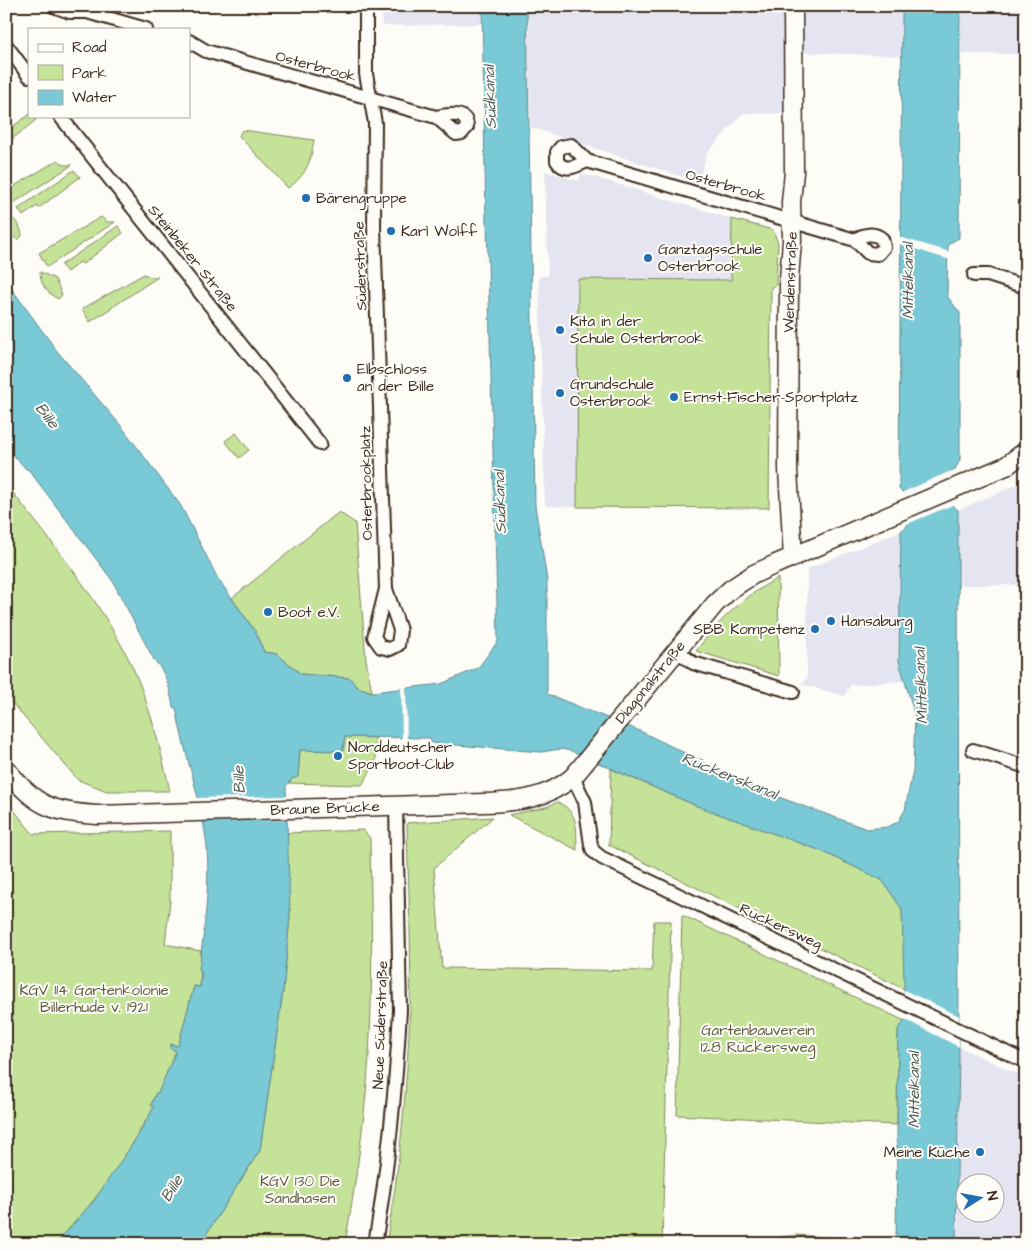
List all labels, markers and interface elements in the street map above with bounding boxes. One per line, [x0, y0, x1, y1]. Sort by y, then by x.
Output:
legend [28, 28, 190, 118]
text: Road [72, 37, 107, 58]
street label: Osterbrook [273, 46, 359, 87]
text: Park [72, 63, 107, 84]
water label: Südkanal [478, 63, 502, 129]
text: Water [72, 87, 116, 108]
street label: Osterbrook [683, 164, 769, 207]
place label: Bärengruppe [316, 188, 407, 210]
marker: Bärengruppe [300, 192, 312, 204]
street label: Steinbeker Straße [143, 200, 242, 316]
street label: Süderstraße [348, 221, 373, 311]
place label: Karl Wolff [401, 221, 477, 242]
marker: Karl Wolff [385, 225, 397, 237]
street label: Wendenstraße [778, 231, 803, 333]
place label: Ganztagsschule Osterbrook [658, 239, 762, 277]
water label: Mittelkanal [897, 240, 919, 319]
marker: Ganztagsschule Osterbrook [642, 252, 654, 264]
place label: Kita in der Schule Osterbrook [570, 311, 703, 349]
marker: Kita in der Schule Osterbrook [554, 324, 566, 336]
place label: Elbschloss an der Bille [357, 359, 434, 397]
marker: Elbschloss an der Bille [341, 372, 353, 384]
place label: Grundschule Osterbrook [570, 374, 654, 412]
marker: Grundschule Osterbrook [554, 387, 566, 399]
place label: Ernst-Fischer-Sportplatz [684, 387, 858, 408]
marker: Ernst-Fischer-Sportplatz [668, 391, 680, 403]
water label: Bille [30, 398, 65, 434]
street label: Osterbrookplatz [355, 425, 378, 540]
water label: Südkanal [488, 468, 512, 534]
place label: Boot e.V. [278, 602, 339, 623]
marker: Boot e.V. [262, 606, 274, 618]
place label: Hansaburg [841, 611, 913, 633]
marker: Hansaburg [825, 615, 837, 627]
place label: SBB Kompetenz [693, 619, 806, 640]
marker: SBB Kompetenz [809, 623, 821, 635]
street label: Diagonalstraße [610, 636, 691, 729]
water label: Mittelkanal [909, 645, 933, 725]
place label: Norddeutscher Sportboot-Club [348, 737, 454, 775]
water label: Rückerskanal [678, 747, 783, 806]
marker: Norddeutscher Sportboot-Club [332, 750, 344, 762]
water label: Bille [227, 764, 251, 794]
street label: Braune Brücke [270, 796, 380, 821]
street label: Rückersweg [736, 898, 826, 956]
street label: Neue Süderstraße [368, 960, 393, 1090]
park label: KGV 114 Gartenkolonie Billerhude v. 1921 [19, 980, 169, 1018]
park label: Gartenbauverein 128 Rückersweg [700, 1020, 816, 1059]
water label: Mittelkanal [903, 1049, 925, 1128]
place label: Meine Küche [884, 1142, 970, 1163]
marker: Meine Küche [974, 1146, 986, 1158]
water label: Bille [155, 1170, 189, 1206]
park label: KGV 130 Die Sandhasen [260, 1171, 340, 1209]
north arrow [954, 1172, 1004, 1222]
text: N [981, 1189, 1002, 1202]

